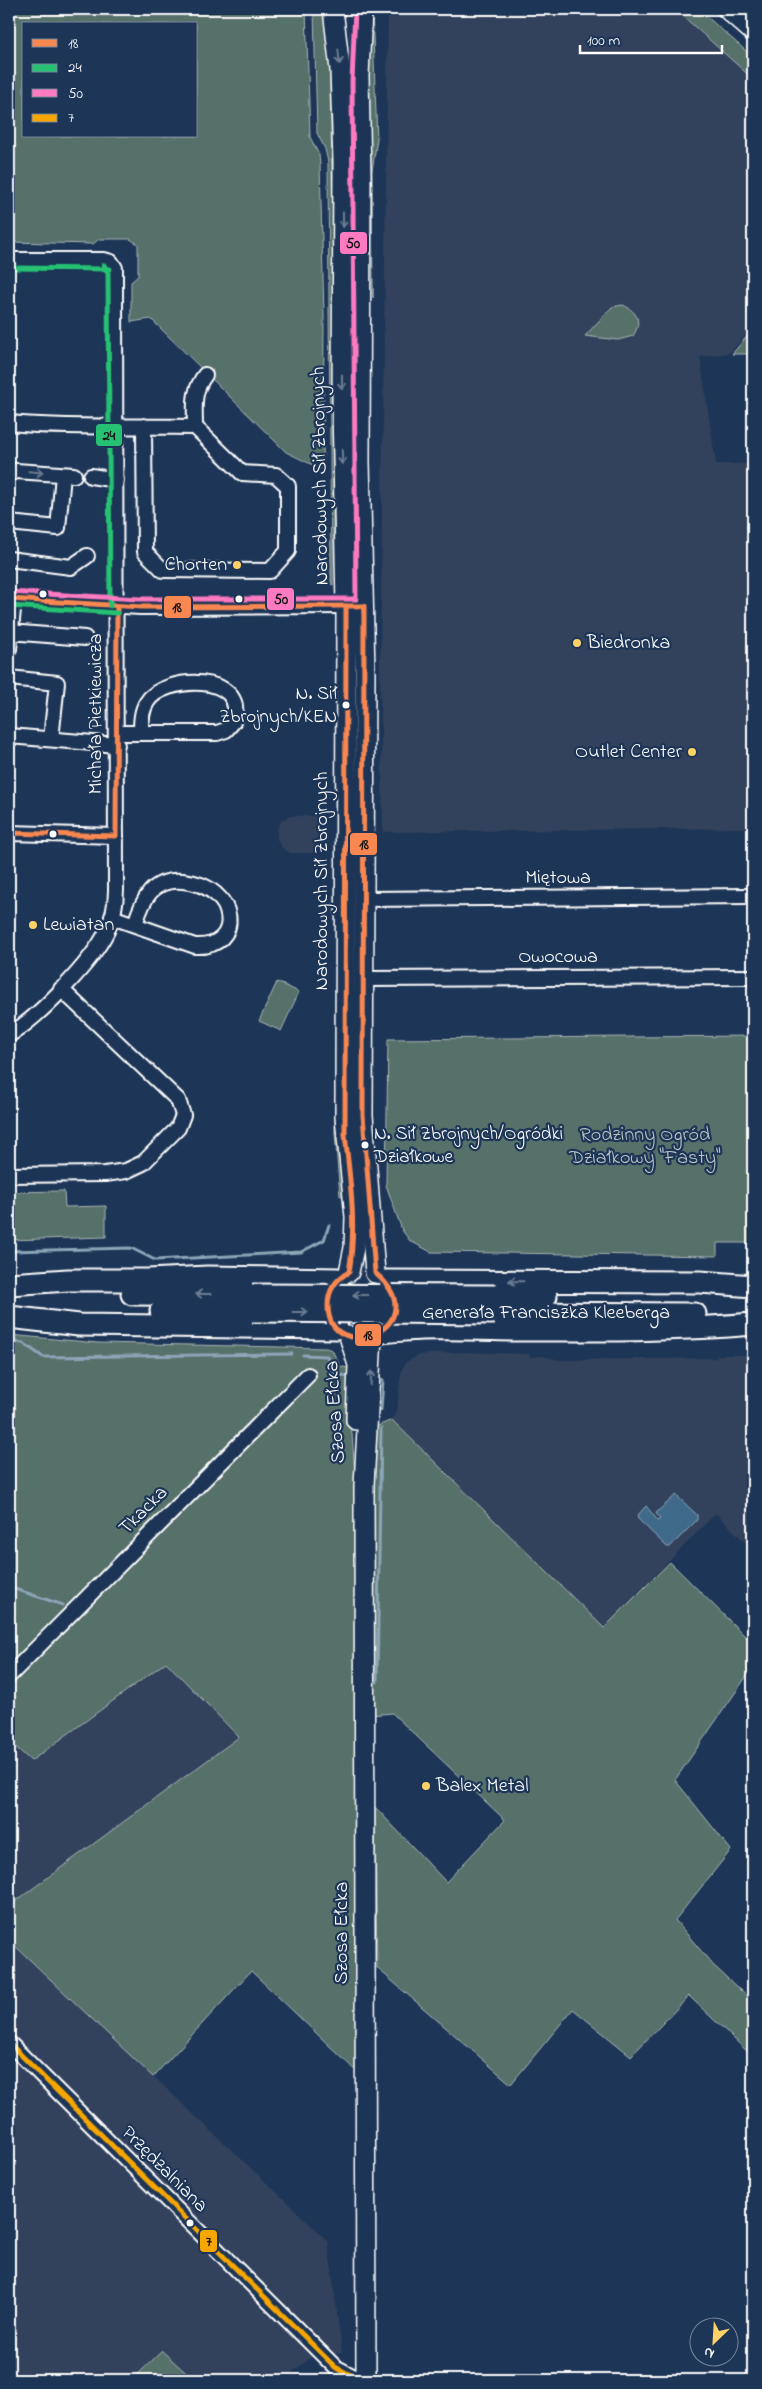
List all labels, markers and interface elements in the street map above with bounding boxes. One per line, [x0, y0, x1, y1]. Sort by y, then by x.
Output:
legend [22, 22, 198, 138]
scale bar [580, 22, 722, 54]
text: 100 m [587, 30, 620, 52]
text: 18 [68, 33, 79, 55]
one-way arrow [334, 49, 343, 65]
text: 24 [68, 57, 82, 79]
text: 50 [68, 83, 84, 105]
text: 7 [68, 107, 74, 129]
one-way arrow [338, 211, 347, 227]
line badge: 50 [339, 231, 368, 255]
text: 50 [346, 234, 360, 255]
street label: Narodowych Sił Zbrojnych [305, 366, 337, 586]
one-way arrow [337, 374, 347, 390]
line badge: 24 [95, 423, 123, 447]
text: 24 [102, 426, 116, 447]
one-way arrow [338, 449, 347, 465]
one-way arrow [27, 468, 43, 477]
place label: Chorten [164, 551, 227, 580]
marker: Chorten [231, 559, 243, 571]
line badge: 50 [266, 587, 295, 611]
unlabelled marker [38, 589, 48, 599]
text: 50 [274, 590, 288, 611]
unlabelled marker [234, 594, 244, 604]
line badge: 18 [163, 595, 192, 619]
text: 18 [172, 598, 183, 619]
place label: Biedronka [586, 629, 670, 658]
street label: Michała Pietkiewicza [82, 633, 111, 795]
marker: Biedronka [571, 637, 583, 649]
place label: N. Sił Zbrojnych/KEN [220, 681, 338, 732]
marker: N. Sił Zbrojnych/KEN [341, 700, 351, 710]
place label: Outlet Center [575, 738, 683, 767]
marker: Outlet Center [686, 746, 698, 758]
street label: Narodowych Sił Zbrojnych [308, 772, 337, 990]
unlabelled marker [48, 829, 58, 839]
line badge: 18 [349, 832, 378, 856]
text: 18 [359, 835, 370, 856]
street label: Miętowa [525, 864, 591, 893]
place label: Lewiatan [43, 911, 114, 940]
marker: Lewiatan [27, 919, 39, 931]
street label: Owocowa [518, 943, 598, 972]
place label: N. Sił Zbrojnych/Ogródki Działkowe [373, 1121, 563, 1171]
park label: Rodzinny Ogród Działkowy "Fasty" [568, 1121, 721, 1173]
marker: N. Sił Zbrojnych/Ogródki Działkowe [360, 1140, 370, 1150]
one-way arrow [508, 1276, 524, 1286]
one-way arrow [196, 1289, 212, 1299]
one-way arrow [352, 1290, 368, 1300]
street label: Generała Franciszka Kleeberga [422, 1299, 670, 1329]
one-way arrow [292, 1307, 308, 1317]
line badge: 18 [354, 1323, 382, 1347]
text: 18 [363, 1326, 374, 1347]
street label: Szosa Ełcka [318, 1360, 354, 1464]
one-way arrow [366, 1371, 375, 1387]
street label: Tkacka [113, 1480, 175, 1542]
place label: Balex Metal [435, 1772, 529, 1801]
marker: Balex Metal [420, 1780, 432, 1792]
street label: Szosa Ełcka [328, 1882, 357, 1984]
street label: Przędzalniana [114, 2120, 214, 2220]
unlabelled marker [185, 2218, 195, 2228]
line badge: 7 [199, 2229, 218, 2253]
text: 7 [206, 2232, 212, 2253]
north arrow [690, 2316, 740, 2366]
text: N [700, 2341, 718, 2364]

